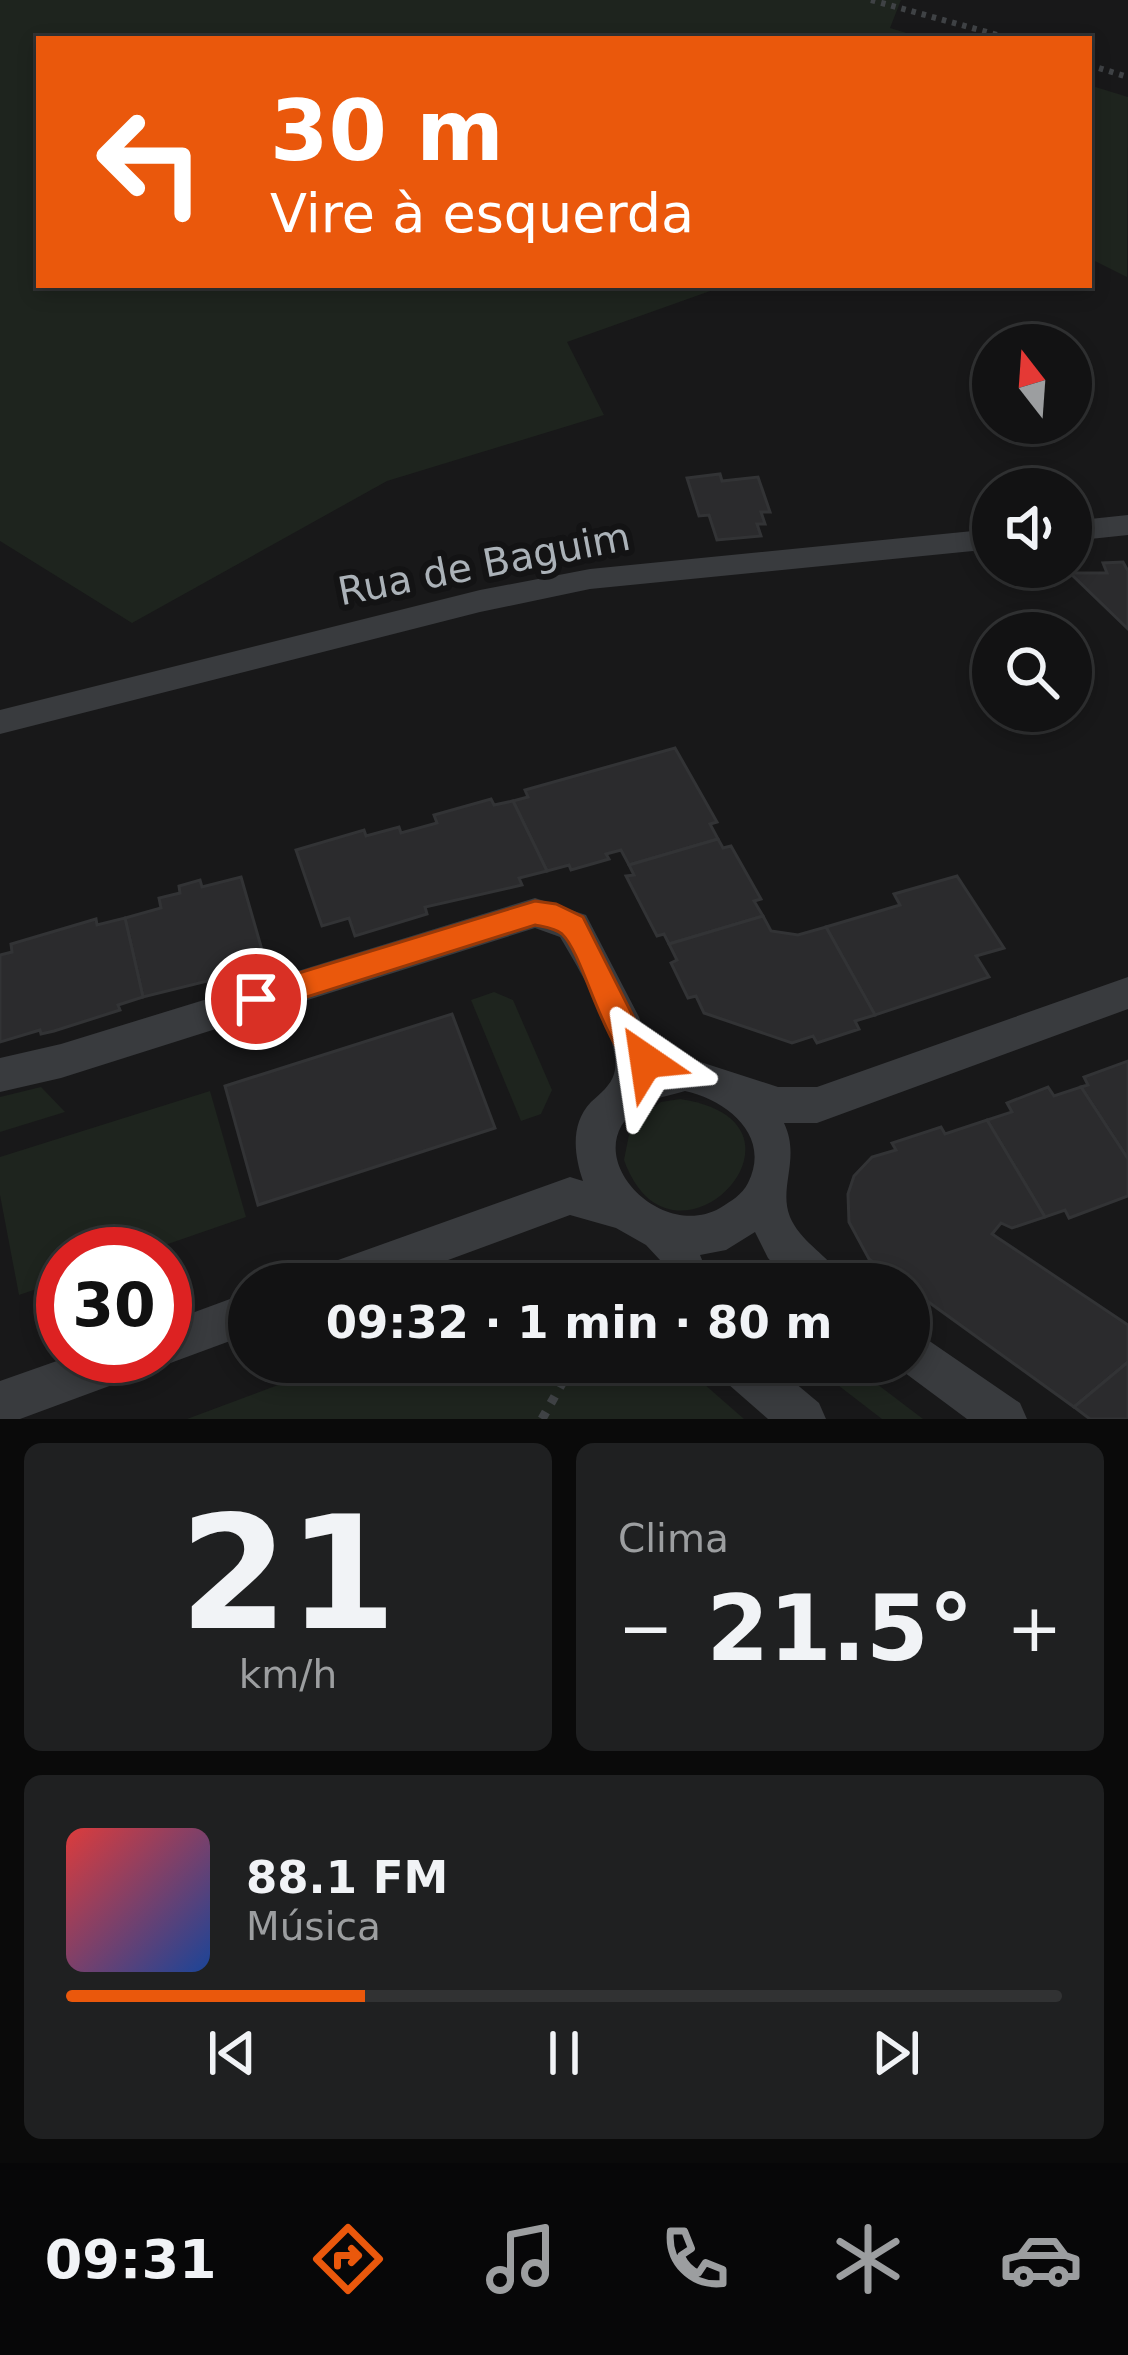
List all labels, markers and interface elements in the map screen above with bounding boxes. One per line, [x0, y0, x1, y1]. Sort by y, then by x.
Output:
text: 30 m [270, 82, 504, 180]
icon: left [72, 84, 228, 240]
text: Vire à esquerda [270, 182, 694, 245]
north arrow [972, 324, 1092, 444]
map controls [972, 324, 1092, 732]
button: sound [972, 468, 1092, 588]
street label: Rua de Baguim [334, 514, 634, 614]
button: search [972, 612, 1092, 732]
pin [205, 948, 307, 1050]
icon: arrive [223, 966, 289, 1032]
position arrow [583, 998, 709, 1124]
speed limit sign: 30 [36, 1227, 192, 1383]
text: 09:32 · 1 min · 80 m [326, 1296, 832, 1349]
text: 21 [179, 1483, 397, 1665]
text: Clima [618, 1516, 729, 1561]
text: 21.5° [706, 1576, 974, 1681]
text: − [618, 1590, 673, 1667]
text: + [1007, 1590, 1062, 1667]
text: km/h [239, 1652, 337, 1697]
text: 88.1 FM [246, 1851, 448, 1904]
text: Música [246, 1904, 381, 1949]
icon: previous [199, 2020, 265, 2086]
icon: pause [531, 2020, 597, 2086]
icon: next [863, 2020, 929, 2086]
icon: directions [306, 2217, 390, 2301]
icon: music [479, 2217, 563, 2301]
icon: phone [653, 2217, 737, 2301]
icon: climate [826, 2217, 910, 2301]
icon: car [999, 2217, 1083, 2301]
text: 09:31 [45, 2228, 217, 2291]

